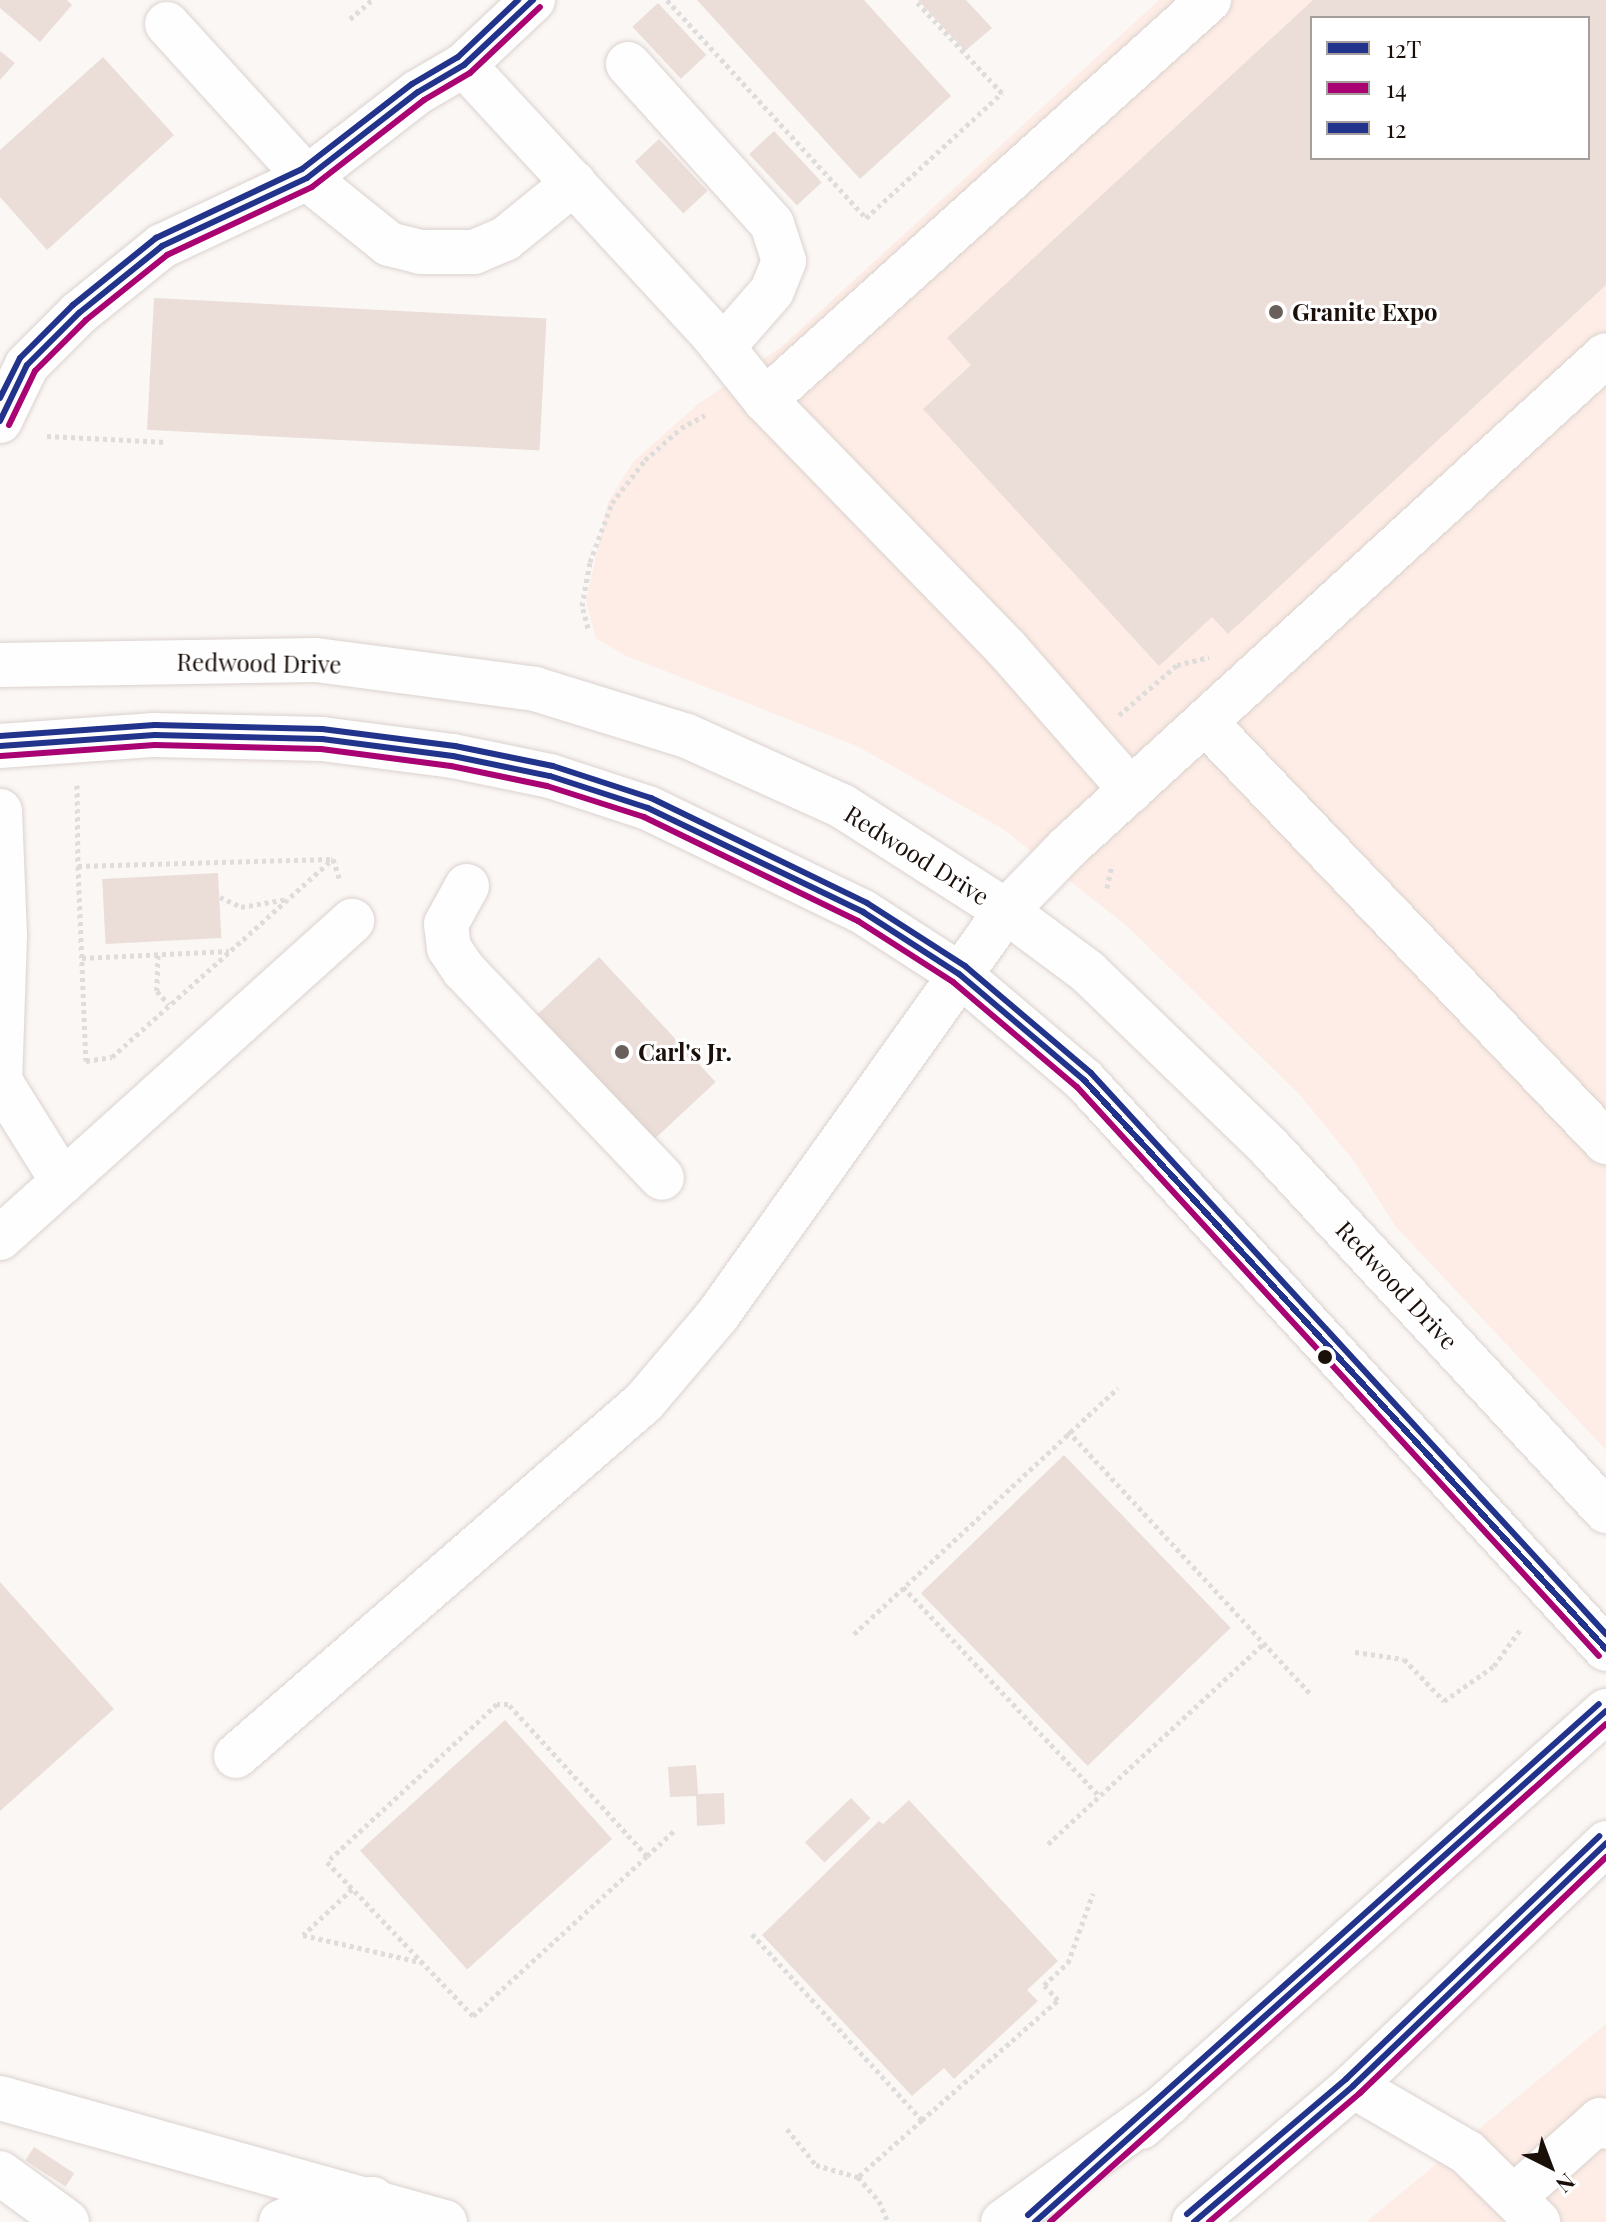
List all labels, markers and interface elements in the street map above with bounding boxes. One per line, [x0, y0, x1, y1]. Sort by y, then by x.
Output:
legend [1310, 16, 1590, 160]
text: 12T [1386, 32, 1421, 64]
text: 14 [1386, 72, 1407, 104]
text: 12 [1386, 112, 1406, 144]
place label: Granite Expo [1292, 298, 1438, 326]
marker: Granite Expo [1267, 303, 1285, 321]
street label: Redwood Drive [176, 647, 342, 679]
street label: Redwood Drive [839, 799, 995, 911]
place label: Carl's Jr. [638, 1038, 732, 1066]
marker: Carl's Jr. [613, 1043, 631, 1061]
street label: Redwood Drive [1330, 1215, 1464, 1355]
unlabelled marker [1317, 1349, 1333, 1365]
north arrow [1510, 2126, 1590, 2206]
text: N [1550, 2167, 1582, 2200]

